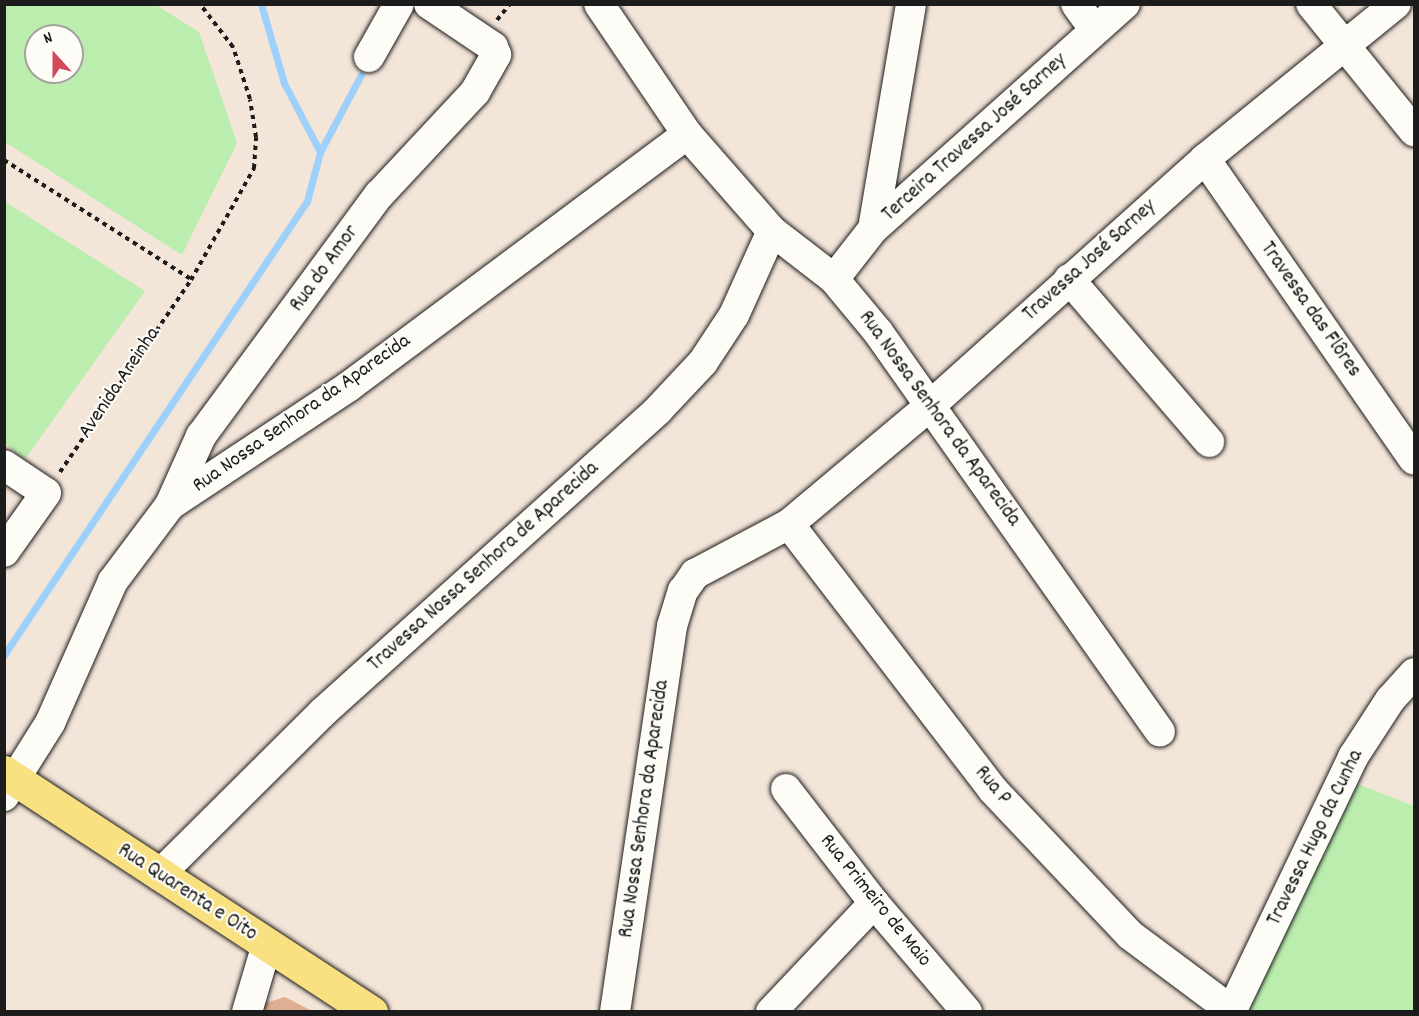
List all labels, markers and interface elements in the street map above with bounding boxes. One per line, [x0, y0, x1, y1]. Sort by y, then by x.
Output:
north arrow [24, 24, 84, 84]
text: N [40, 26, 56, 51]
street label: Terceira Travessa José Sarney [877, 48, 1073, 228]
street label: Travessa José Sarney [1018, 195, 1162, 327]
street label: Rua do Amor [285, 221, 365, 317]
street label: Travessa das Flôres [1254, 238, 1366, 382]
street label: Rua Nossa Senhora da Aparecida [852, 306, 1026, 532]
street label: Avenida Areinha [73, 322, 167, 444]
street label: Rua Nossa Senhora da Aparecida [188, 329, 416, 499]
street label: Travessa Nossa Senhora de Aparecida [363, 457, 605, 677]
street label: Rua Nossa Senhora da Aparecida [614, 678, 676, 940]
street label: Travessa Hugo da Cunha [1262, 746, 1370, 930]
street label: Rua P [968, 761, 1016, 811]
street label: Rua Primeiro de Maio [814, 829, 936, 973]
street label: Rua Quarenta e Oito [113, 839, 261, 947]

